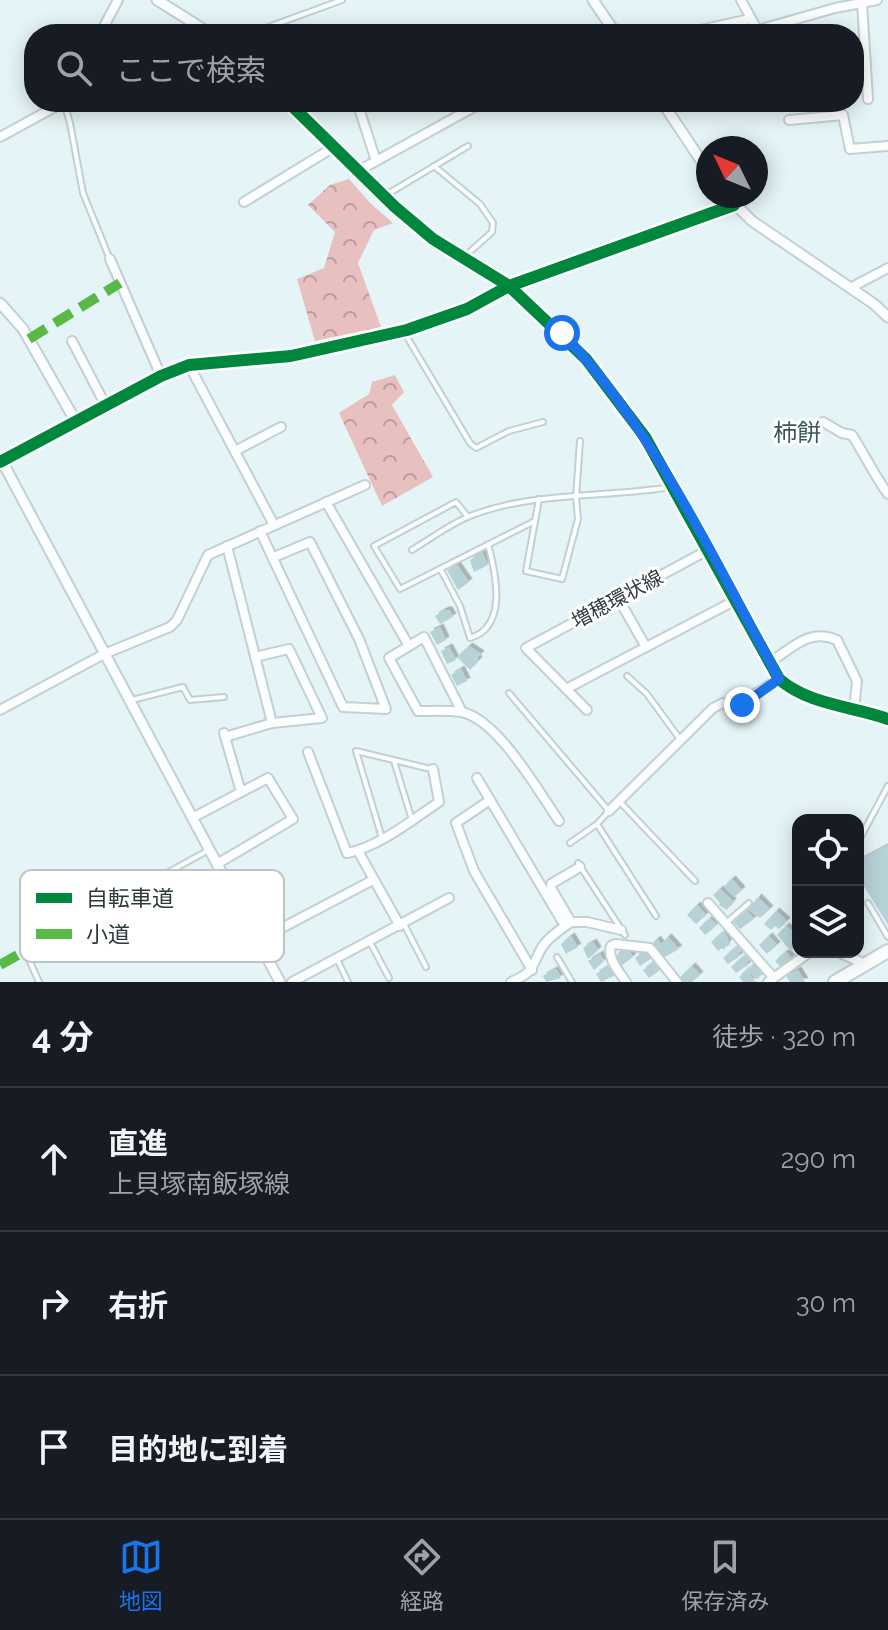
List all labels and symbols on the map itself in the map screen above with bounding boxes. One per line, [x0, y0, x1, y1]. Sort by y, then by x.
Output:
north arrow [696, 136, 768, 208]
route start [544, 315, 580, 351]
district label: 柿餅 [773, 418, 821, 447]
street label: 増穂環状線 [567, 565, 667, 633]
route end [724, 687, 760, 723]
legend [20, 870, 284, 962]
text: 自転車道 [86, 885, 174, 911]
text: 小道 [86, 921, 130, 947]

